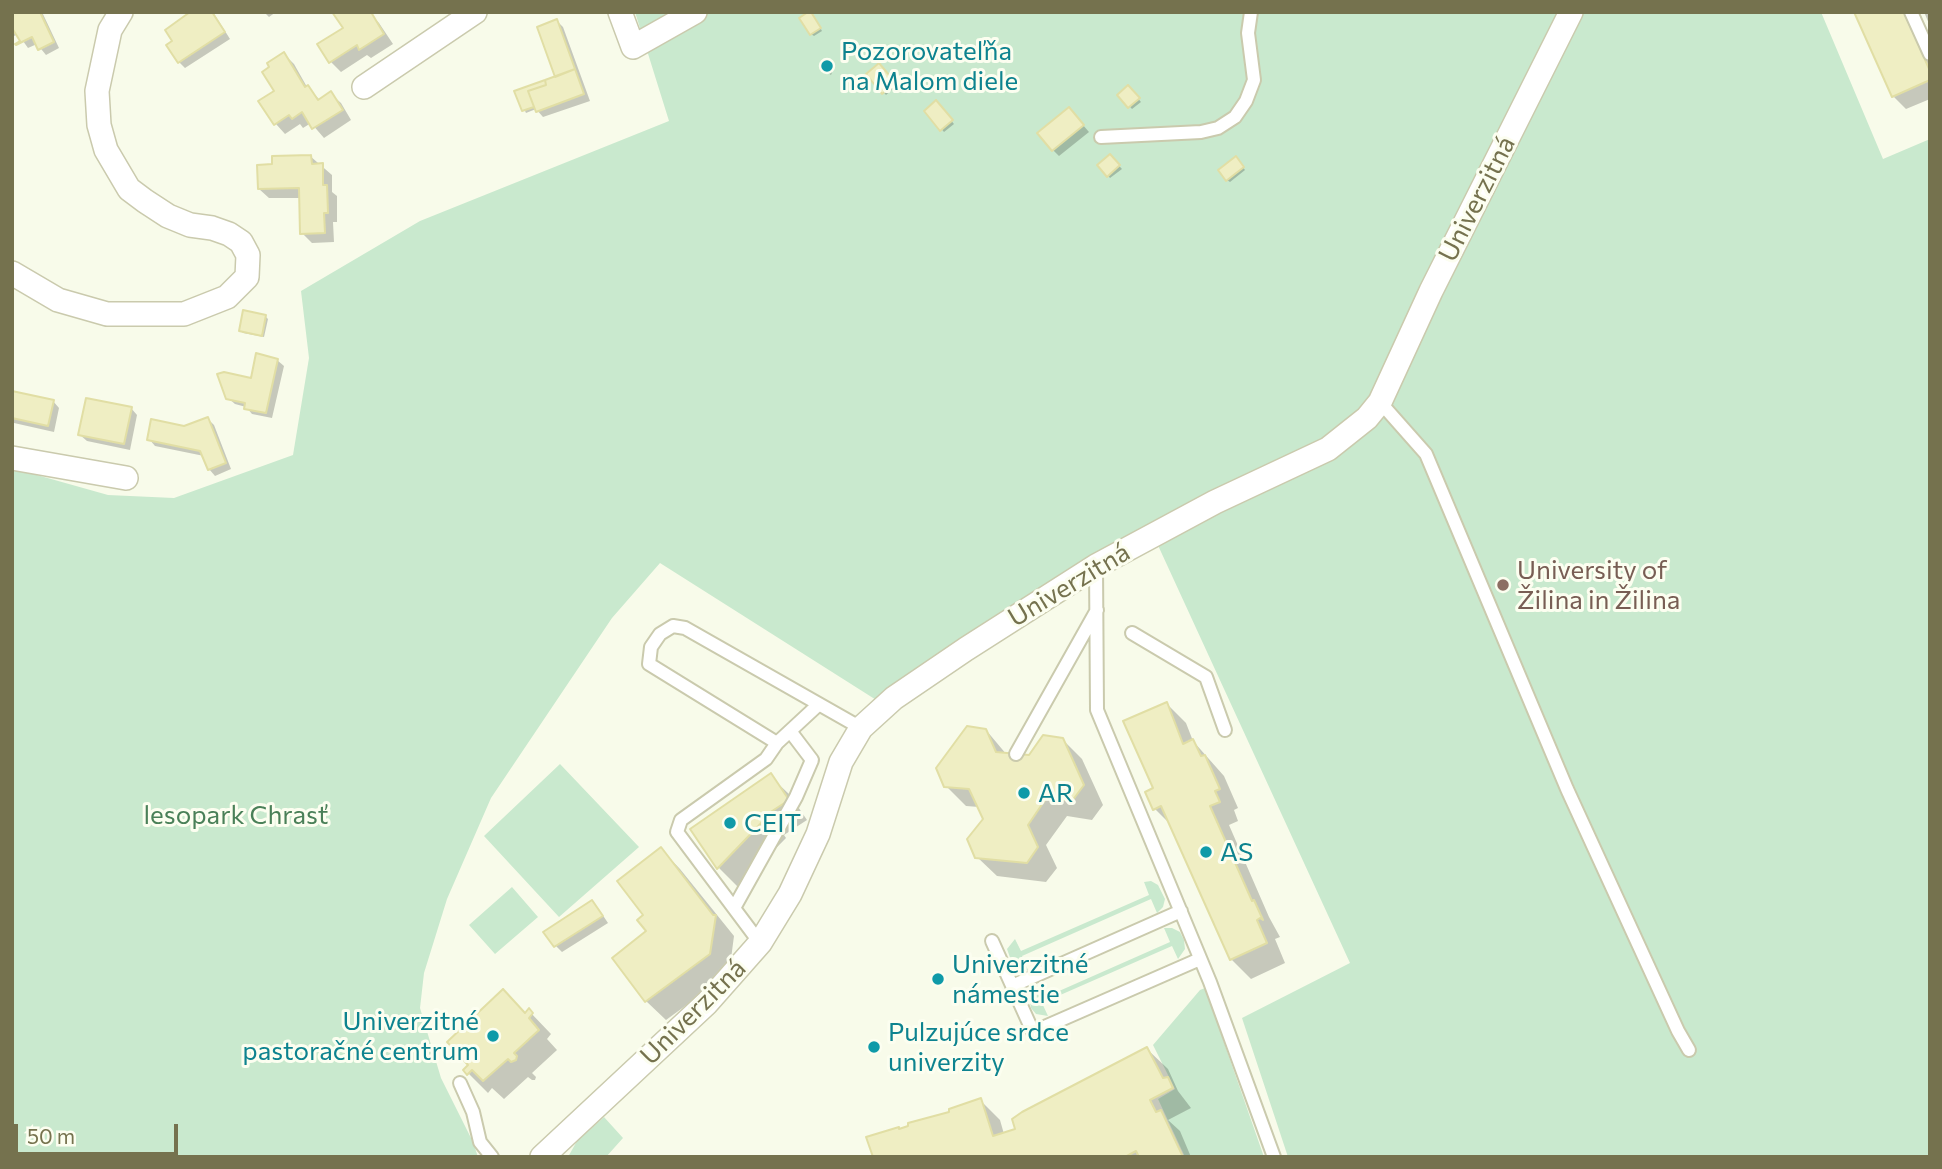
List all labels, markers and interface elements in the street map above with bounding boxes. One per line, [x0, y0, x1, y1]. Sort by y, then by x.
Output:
place label: Pozorovateľňa na Malom diele [841, 35, 1018, 96]
marker: Pozorovateľňa na Malom diele [819, 58, 835, 74]
street label: Univerzitná [1432, 131, 1522, 267]
street label: Univerzitná [1003, 537, 1135, 633]
place label: University of Žilina in Žilina [1517, 554, 1680, 616]
marker: University of Žilina in Žilina [1495, 577, 1511, 593]
place label: AR [1038, 777, 1073, 809]
marker: AR [1016, 785, 1032, 801]
park label: lesopark Chrasť [143, 799, 329, 831]
place label: CEIT [744, 807, 801, 839]
marker: CEIT [722, 815, 738, 831]
place label: AS [1220, 836, 1253, 868]
marker: AS [1198, 844, 1214, 860]
place label: Univerzitné námestie [952, 948, 1088, 1010]
street label: Univerzitná [634, 953, 752, 1071]
marker: Univerzitné námestie [930, 971, 946, 987]
place label: Univerzitné pastoračné centrum [242, 1005, 479, 1066]
place label: Pulzujúce srdce univerzity [888, 1016, 1069, 1078]
marker: Univerzitné pastoračné centrum [485, 1028, 501, 1044]
marker: Pulzujúce srdce univerzity [866, 1039, 882, 1055]
scale bar [18, 1110, 182, 1154]
text: 50 m [27, 1123, 75, 1148]

